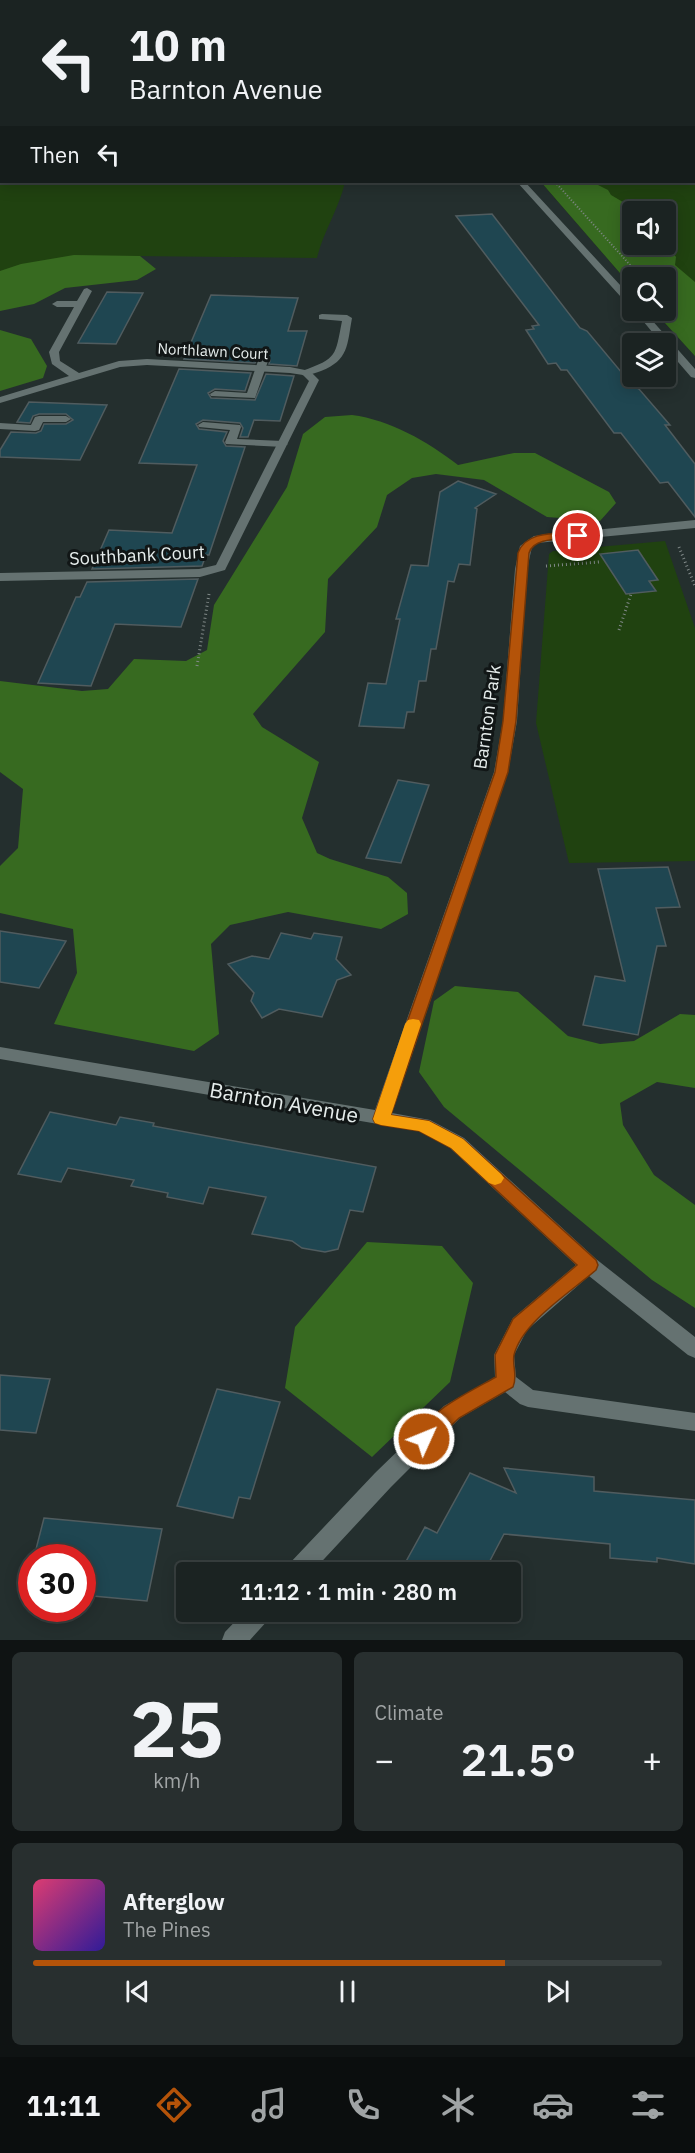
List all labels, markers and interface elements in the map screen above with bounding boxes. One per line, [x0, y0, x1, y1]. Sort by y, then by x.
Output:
text: 10 m [129, 18, 227, 73]
icon: left [30, 24, 108, 102]
text: Barnton Avenue [129, 71, 323, 106]
icon: left [92, 138, 125, 171]
text: Then [30, 140, 80, 169]
map controls [622, 201, 676, 387]
button: sound [622, 201, 676, 255]
button: search [622, 267, 676, 321]
button: layers [622, 333, 676, 387]
street label: Northlawn Court [157, 339, 269, 363]
pin [552, 510, 603, 561]
icon: arrive [561, 519, 594, 552]
street label: Southbank Court [69, 540, 205, 570]
street label: Barnton Park [468, 663, 506, 771]
street label: Barnton Avenue [207, 1075, 361, 1129]
position arrow [392, 1407, 456, 1471]
speed limit sign: 30 [18, 1544, 96, 1622]
text: 11:12 · 1 min · 280 m [240, 1577, 457, 1606]
text: 25 [130, 1677, 224, 1778]
text: Climate [375, 1699, 443, 1726]
text: 21.5° [460, 1730, 576, 1788]
text: − [375, 1738, 394, 1781]
text: + [642, 1738, 662, 1781]
text: km/h [153, 1767, 200, 1794]
text: Afterglow [123, 1887, 225, 1916]
text: The Pines [123, 1916, 211, 1943]
icon: previous [121, 1975, 154, 2008]
icon: pause [331, 1975, 364, 2008]
icon: next [541, 1975, 574, 2008]
icon: directions [153, 2084, 195, 2126]
icon: music [248, 2084, 290, 2126]
icon: phone [342, 2084, 384, 2126]
icon: climate [437, 2084, 479, 2126]
icon: car [532, 2084, 574, 2126]
icon: filters [627, 2084, 669, 2126]
text: 11:11 [26, 2088, 100, 2123]

